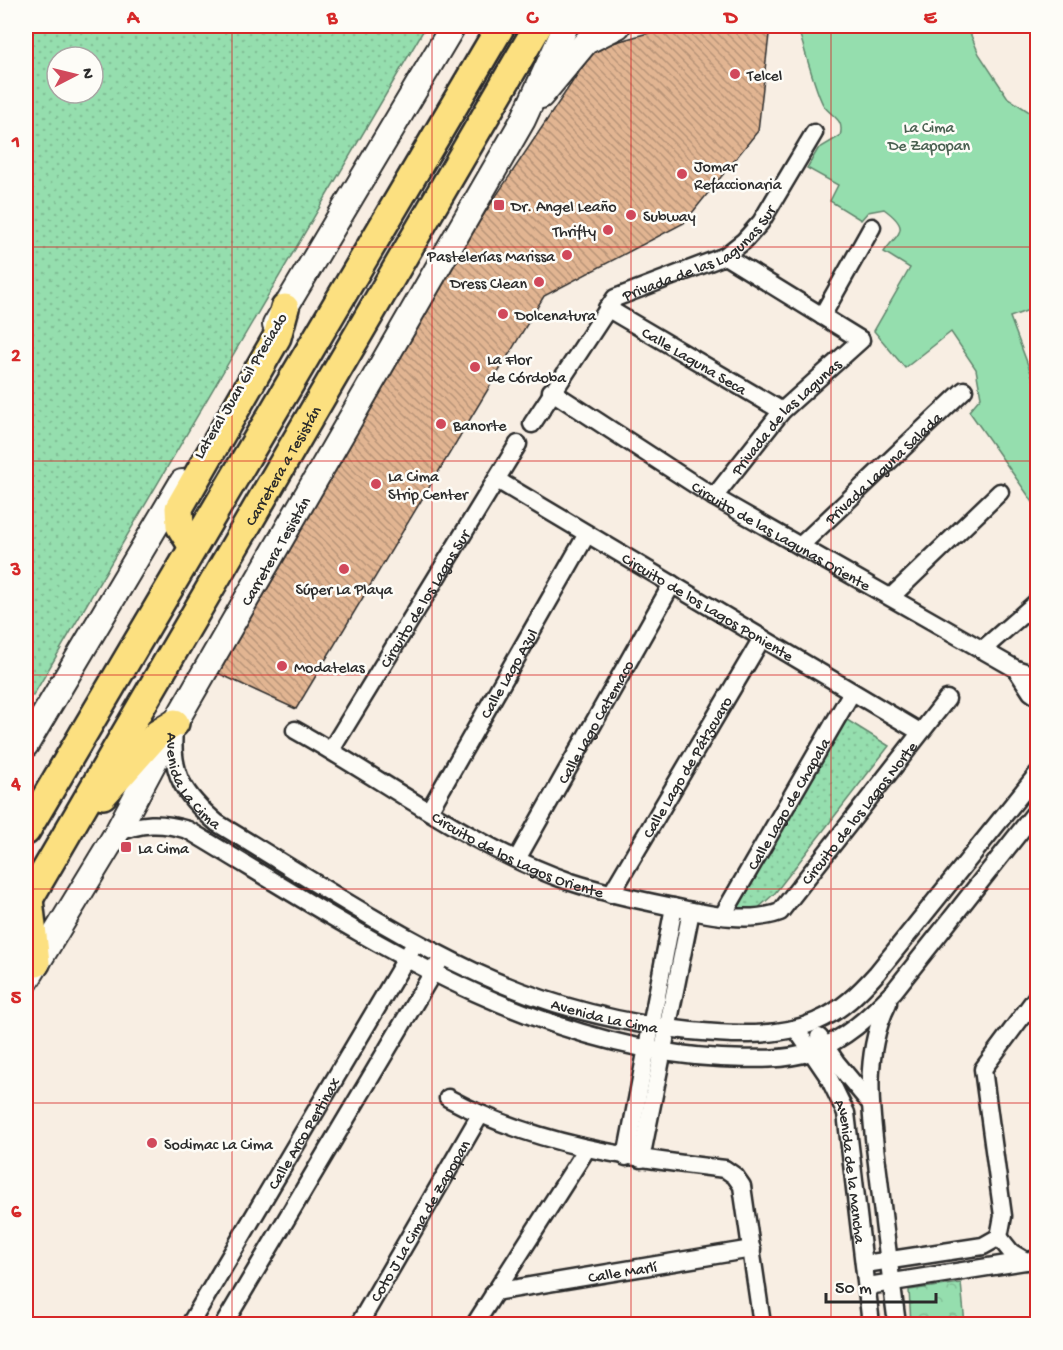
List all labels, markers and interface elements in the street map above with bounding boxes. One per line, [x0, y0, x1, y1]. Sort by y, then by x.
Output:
text: A [126, 8, 141, 31]
text: B [326, 8, 338, 31]
text: C [526, 8, 540, 31]
text: D [722, 8, 738, 31]
text: E [924, 8, 938, 31]
north arrow [45, 45, 105, 105]
text: N [76, 67, 97, 80]
marker: Telcel [728, 67, 742, 81]
place label: Telcel [746, 68, 782, 87]
park label: La Cima De Zapopan [887, 120, 971, 157]
text: 1 [11, 132, 20, 155]
place label: Jomar Refaccionaria [694, 159, 783, 196]
marker: Jomar Refaccionaria [675, 167, 689, 181]
marker: Dr. Angel Leaño [492, 198, 506, 212]
place label: Dr. Angel Leaño [510, 199, 617, 218]
street label: Privada de las Lagunas Sur [620, 202, 782, 308]
marker: Subway [624, 208, 638, 222]
place label: Subway [643, 209, 696, 228]
marker: Thrifty [601, 223, 615, 237]
place label: Thrifty [552, 224, 596, 243]
marker: Pastelerías Marissa [560, 248, 574, 262]
place label: Pastelerías Marissa [426, 249, 556, 268]
marker: Dress Clean [532, 275, 546, 289]
place label: Dress Clean [449, 276, 527, 295]
marker: Dolcenatura [496, 307, 510, 321]
place label: Dolcenatura [514, 308, 597, 327]
street label: Lateral Juan Gil Preciado [191, 310, 293, 463]
street label: Calle Laguna Seca [637, 325, 750, 402]
text: 2 [11, 346, 21, 369]
place label: La Flor de Córdoba [487, 352, 567, 389]
street label: Privada de las Lagunas [728, 356, 847, 481]
marker: La Flor de Córdoba [468, 360, 482, 374]
street label: Carretera a Tesistán [243, 403, 328, 530]
street label: Privada Laguna Salada [822, 409, 948, 531]
marker: Banorte [434, 417, 448, 431]
place label: Banorte [452, 418, 507, 437]
place label: La Cima Strip Center [388, 469, 469, 506]
marker: La Cima Strip Center [369, 477, 383, 491]
street label: Circuito de las Lagunas Oriente [687, 479, 873, 597]
street label: Carretera Tesistán [239, 494, 317, 610]
street label: Circuito de los Lagos Sur [377, 526, 477, 672]
street label: Circuito de los Lagos Poniente [617, 550, 796, 668]
text: 3 [10, 560, 21, 583]
marker: Súper La Playa [337, 562, 351, 576]
place label: Súper La Playa [295, 582, 394, 601]
street label: Calle Lago Azul [478, 626, 544, 723]
street label: Calle Lago Catemaco [555, 658, 640, 788]
marker: Modatelas [275, 659, 289, 673]
place label: Modatelas [294, 660, 366, 679]
street label: Calle Lago de Pátzcuaro [640, 694, 738, 843]
street label: Avenida La Cima [160, 732, 224, 836]
street label: Calle Lago de Chapala [745, 735, 837, 875]
street label: Circuito de los Lagos Norte [799, 738, 923, 890]
text: 4 [10, 774, 21, 797]
street label: Circuito de los Lagos Oriente [427, 809, 606, 904]
marker: La Cima [119, 840, 133, 854]
place label: La Cima [138, 841, 190, 860]
text: 5 [11, 988, 22, 1011]
street label: Avenida La Cima [548, 996, 660, 1040]
street label: Calle Arco Pertinax [265, 1075, 347, 1194]
street label: Avenida de la Mancha [828, 1097, 868, 1246]
marker: Sodimac La Cima [145, 1136, 159, 1150]
place label: Sodimac La Cima [164, 1137, 274, 1156]
street label: Coto J La Cima de Zapopan [368, 1137, 477, 1306]
text: 6 [11, 1202, 22, 1225]
street label: Calle Marlí [587, 1259, 659, 1289]
scale bar [826, 1266, 936, 1304]
text: 50 m [835, 1279, 872, 1300]

